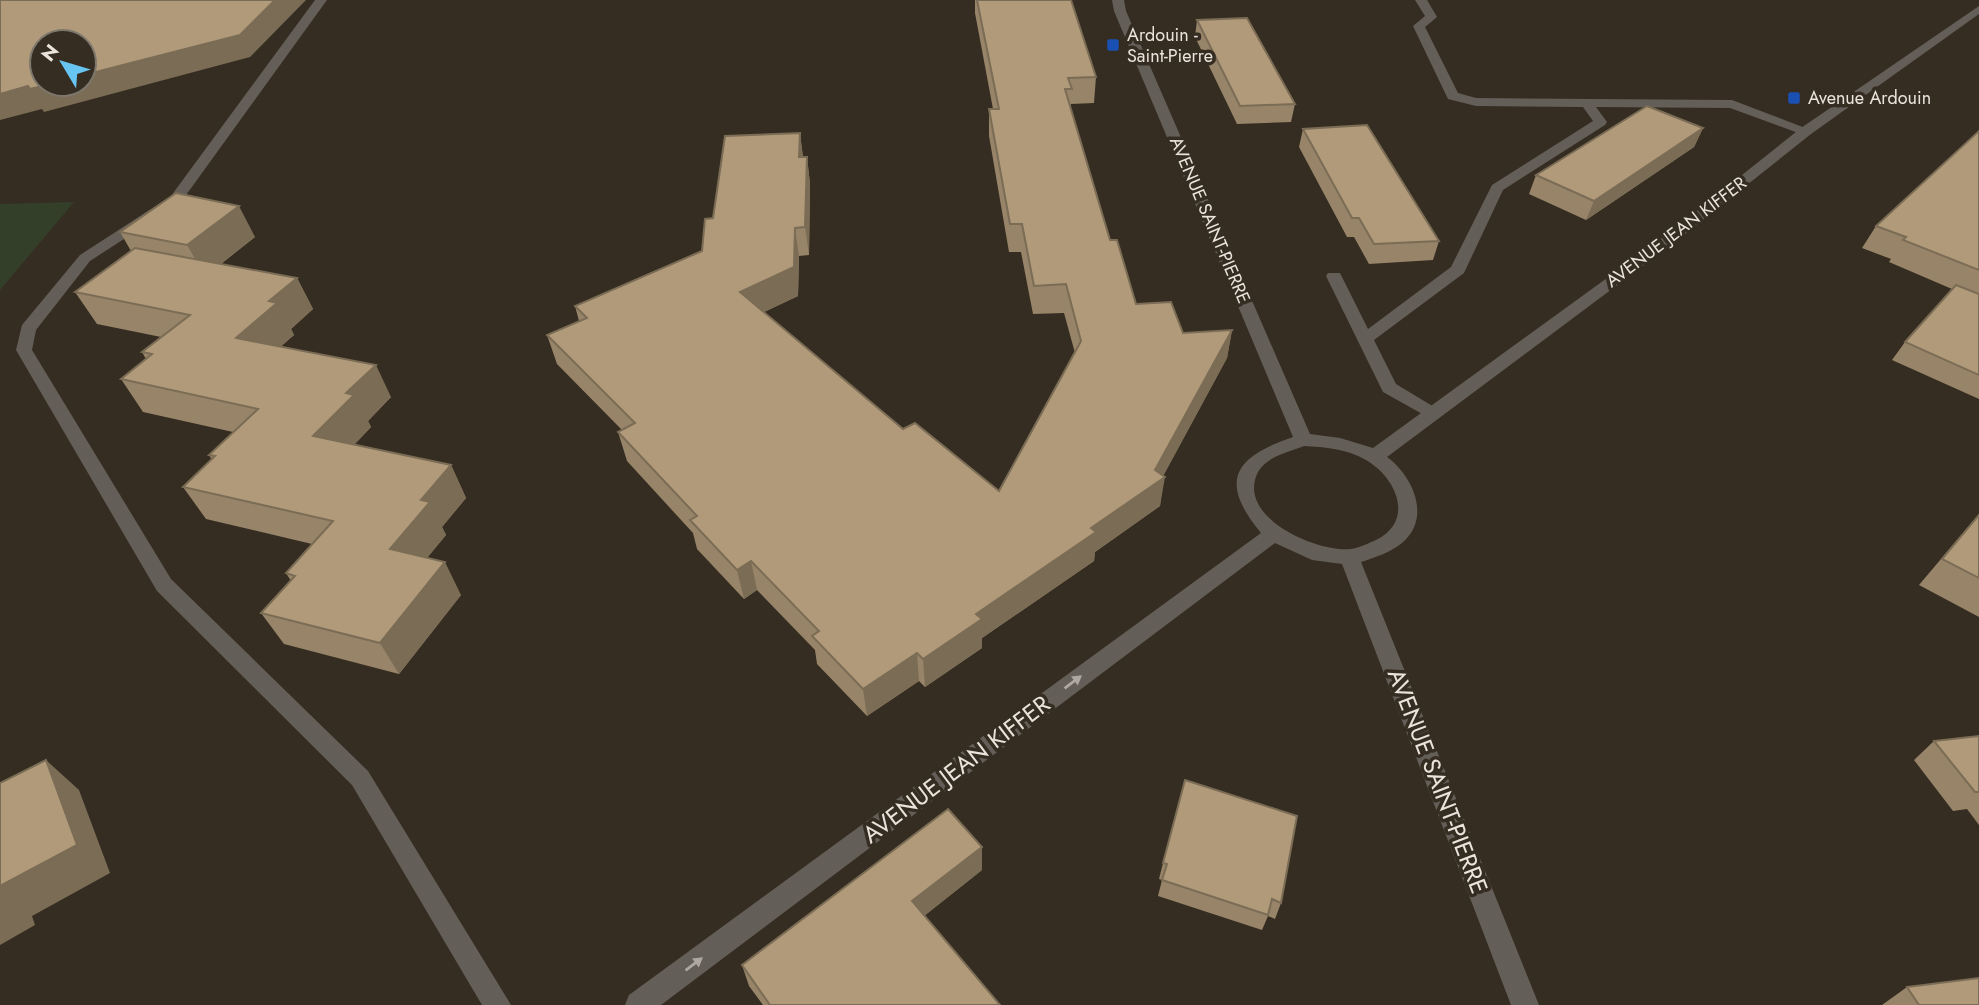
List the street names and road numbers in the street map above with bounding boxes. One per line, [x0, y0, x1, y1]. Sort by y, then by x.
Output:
street label: AVENUE SAINT-PIERRE [1163, 133, 1257, 307]
street label: AVENUE JEAN KIFFER [1600, 170, 1752, 294]
street label: AVENUE SAINT-PIERRE [1379, 663, 1497, 899]
street label: AVENUE JEAN KIFFER [855, 686, 1058, 851]

